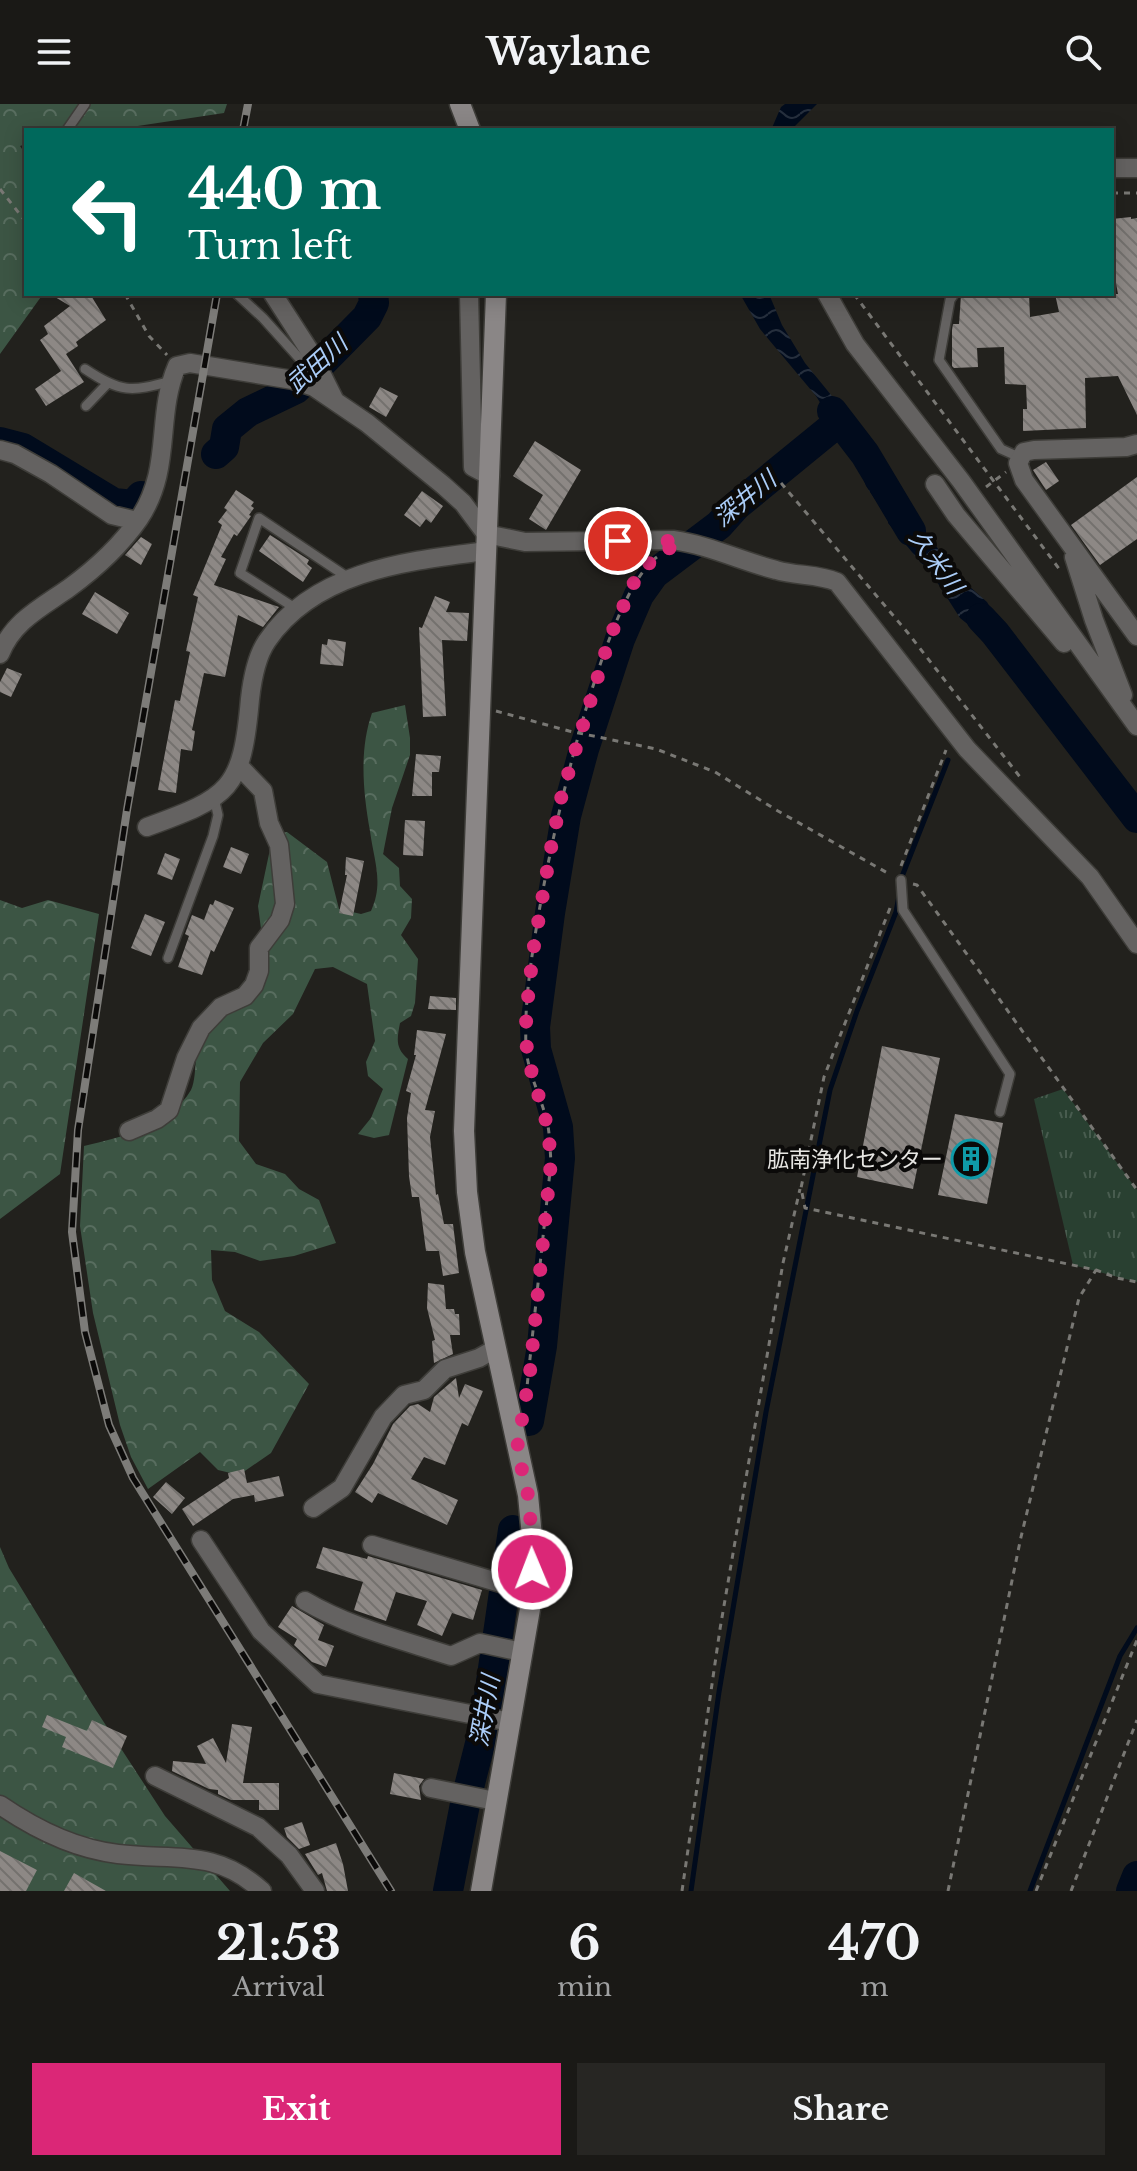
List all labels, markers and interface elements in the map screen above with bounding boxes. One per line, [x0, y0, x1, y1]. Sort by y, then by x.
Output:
icon: menu [32, 30, 76, 74]
text: Waylane [486, 30, 651, 75]
icon: search [1061, 30, 1105, 74]
text: 440 m [188, 155, 381, 224]
icon: left [56, 160, 160, 264]
text: Turn left [188, 224, 352, 269]
water label: 武田川 [280, 327, 355, 398]
water label: 深井川 [708, 463, 784, 533]
pin [584, 507, 652, 575]
icon: arrive [596, 519, 640, 563]
water label: 久米川 [904, 524, 971, 602]
building icon: 肱南浄化センター [950, 1138, 992, 1180]
place label: 肱南浄化センター [767, 1146, 943, 1173]
position arrow [490, 1527, 574, 1611]
water label: 深井川 [464, 1670, 506, 1749]
text: 21:53 [216, 1913, 341, 1973]
text: 6 [568, 1913, 601, 1973]
text: 470 [828, 1913, 921, 1973]
text: Arrival [233, 1971, 325, 2003]
text: min [557, 1971, 612, 2003]
text: m [860, 1971, 888, 2003]
button: Exit [32, 2063, 561, 2155]
button: Share [577, 2063, 1105, 2155]

